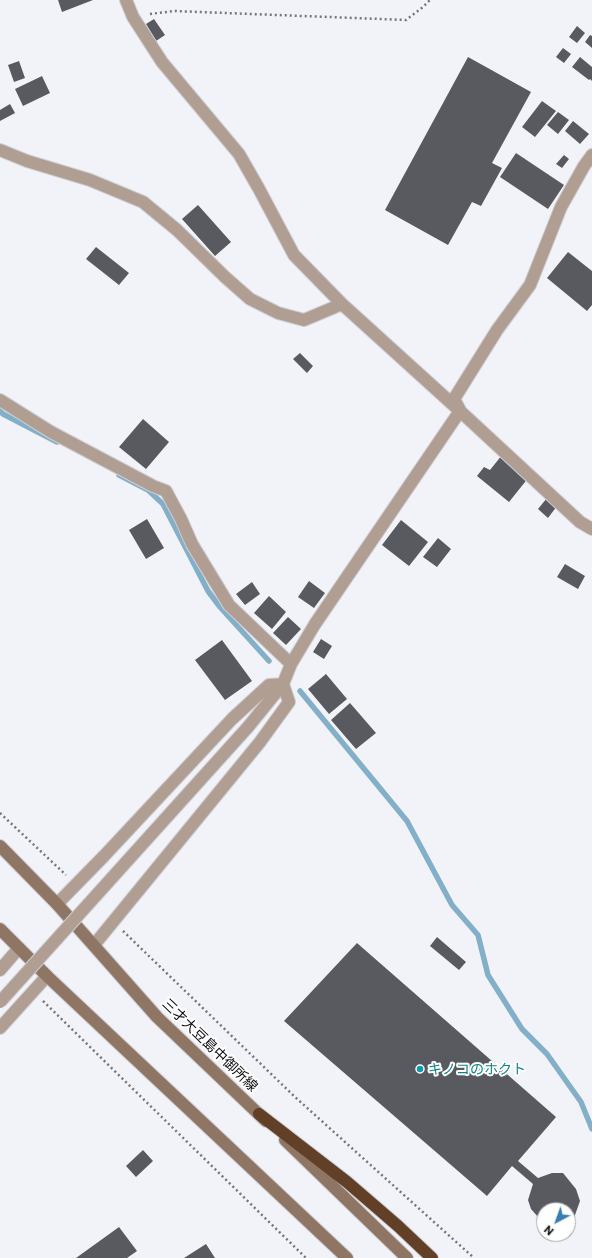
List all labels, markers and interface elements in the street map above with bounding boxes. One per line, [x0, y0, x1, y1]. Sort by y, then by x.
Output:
street label: 三才大豆島中御所線 [159, 995, 261, 1095]
place label: キノコのホクト [428, 1061, 526, 1077]
marker: キノコのホクト [415, 1064, 425, 1074]
north arrow [536, 1202, 576, 1242]
text: N [541, 1223, 556, 1238]

